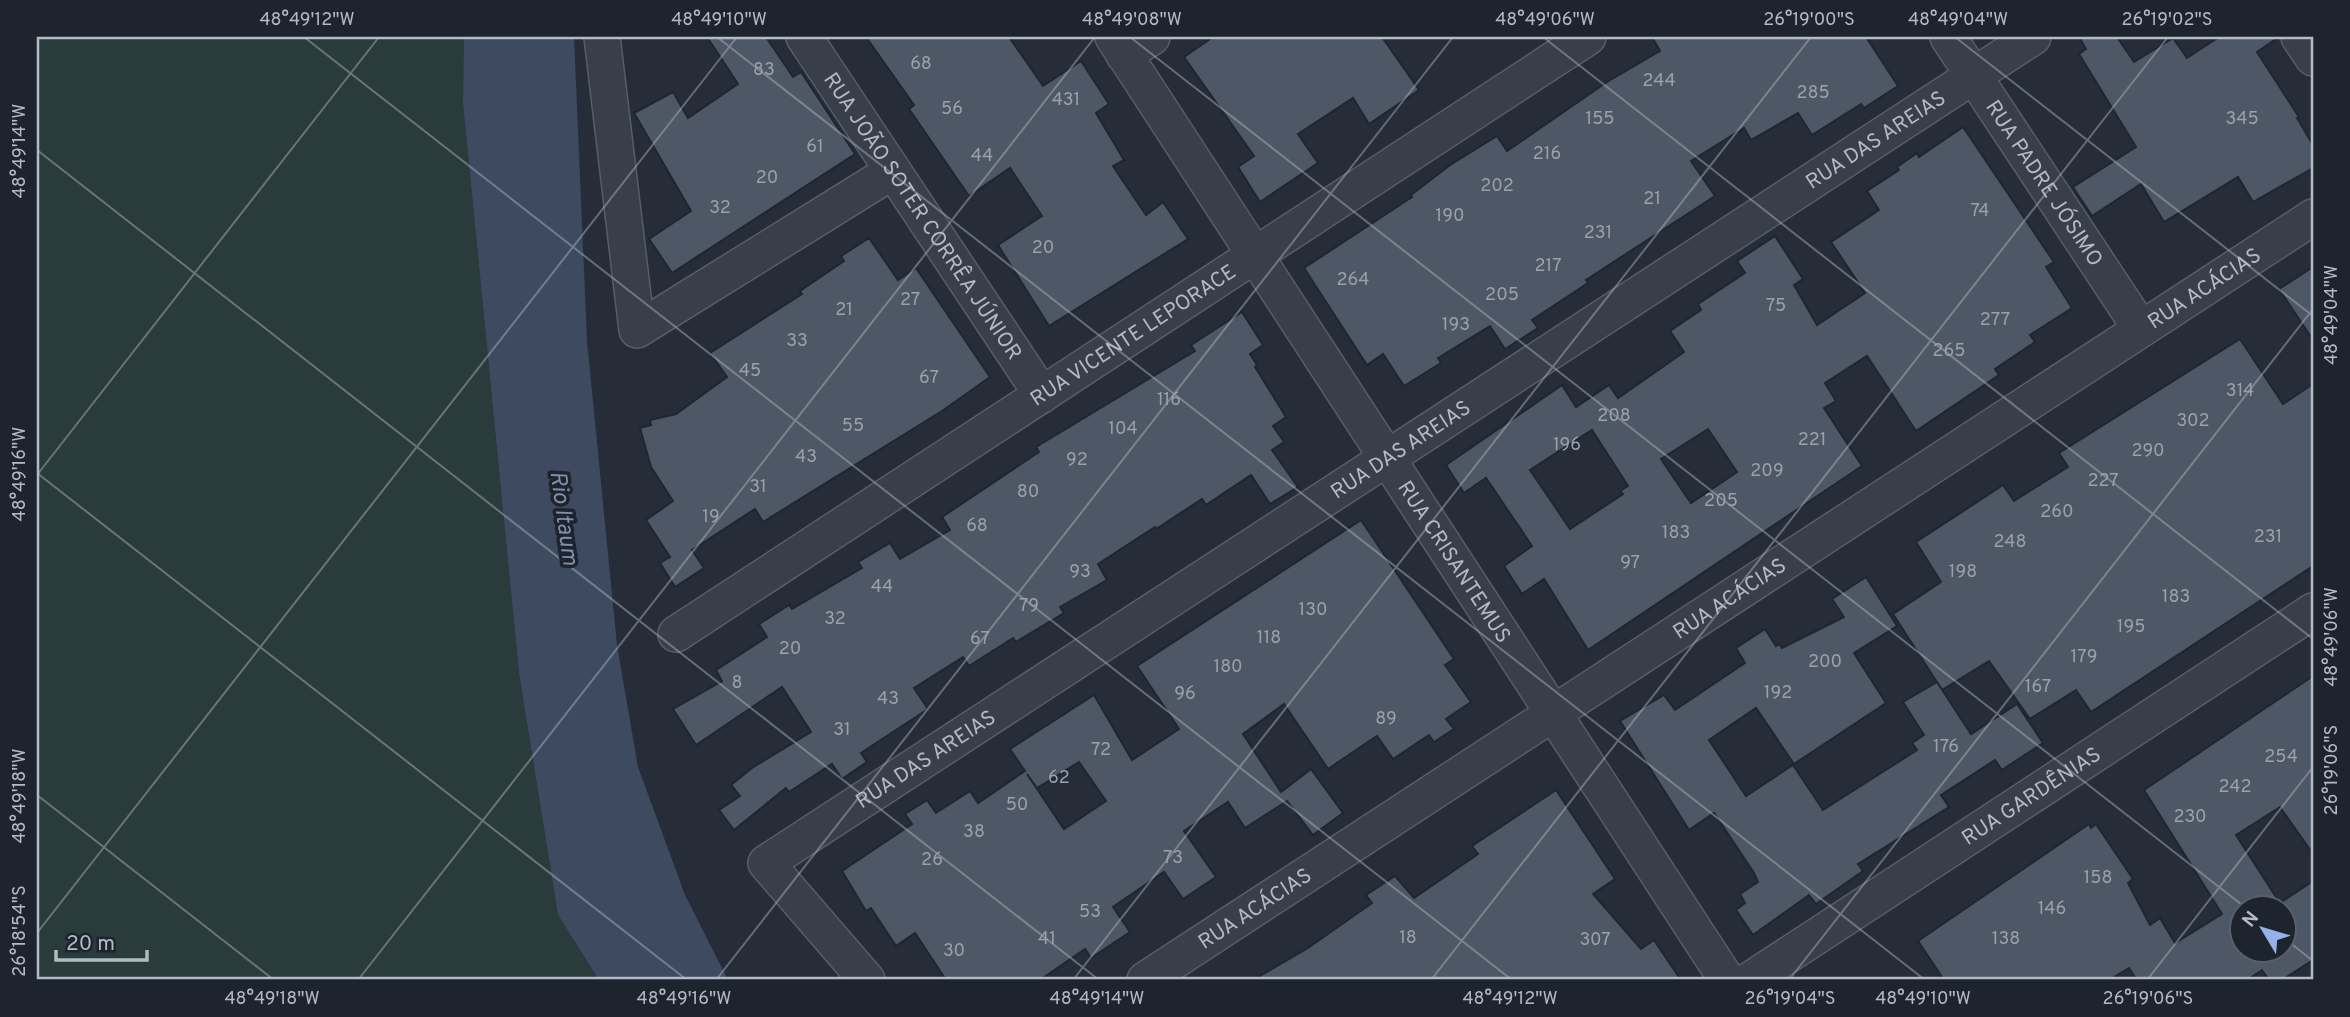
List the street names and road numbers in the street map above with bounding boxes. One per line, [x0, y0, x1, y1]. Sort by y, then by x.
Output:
street label: RUA JOÃO SOTER CORRÊA JÚNIOR [817, 68, 1027, 366]
street label: RUA DAS AREIAS [1801, 85, 1952, 196]
street label: RUA PADRE JÓSIMO [1979, 96, 2108, 272]
street label: RUA ACÁCIAS [2143, 243, 2267, 336]
street label: RUA VICENTE LEPORACE [1026, 259, 1242, 413]
street label: RUA DAS AREIAS [1326, 395, 1477, 506]
street label: RUA CRISANTEMUS [1391, 476, 1516, 649]
street label: RUA ACÁCIAS [1668, 553, 1792, 646]
street label: RUA DAS AREIAS [851, 705, 1002, 816]
street label: RUA GARDÊNIAS [1957, 742, 2107, 853]
street label: RUA ACÁCIAS [1194, 863, 1317, 957]

